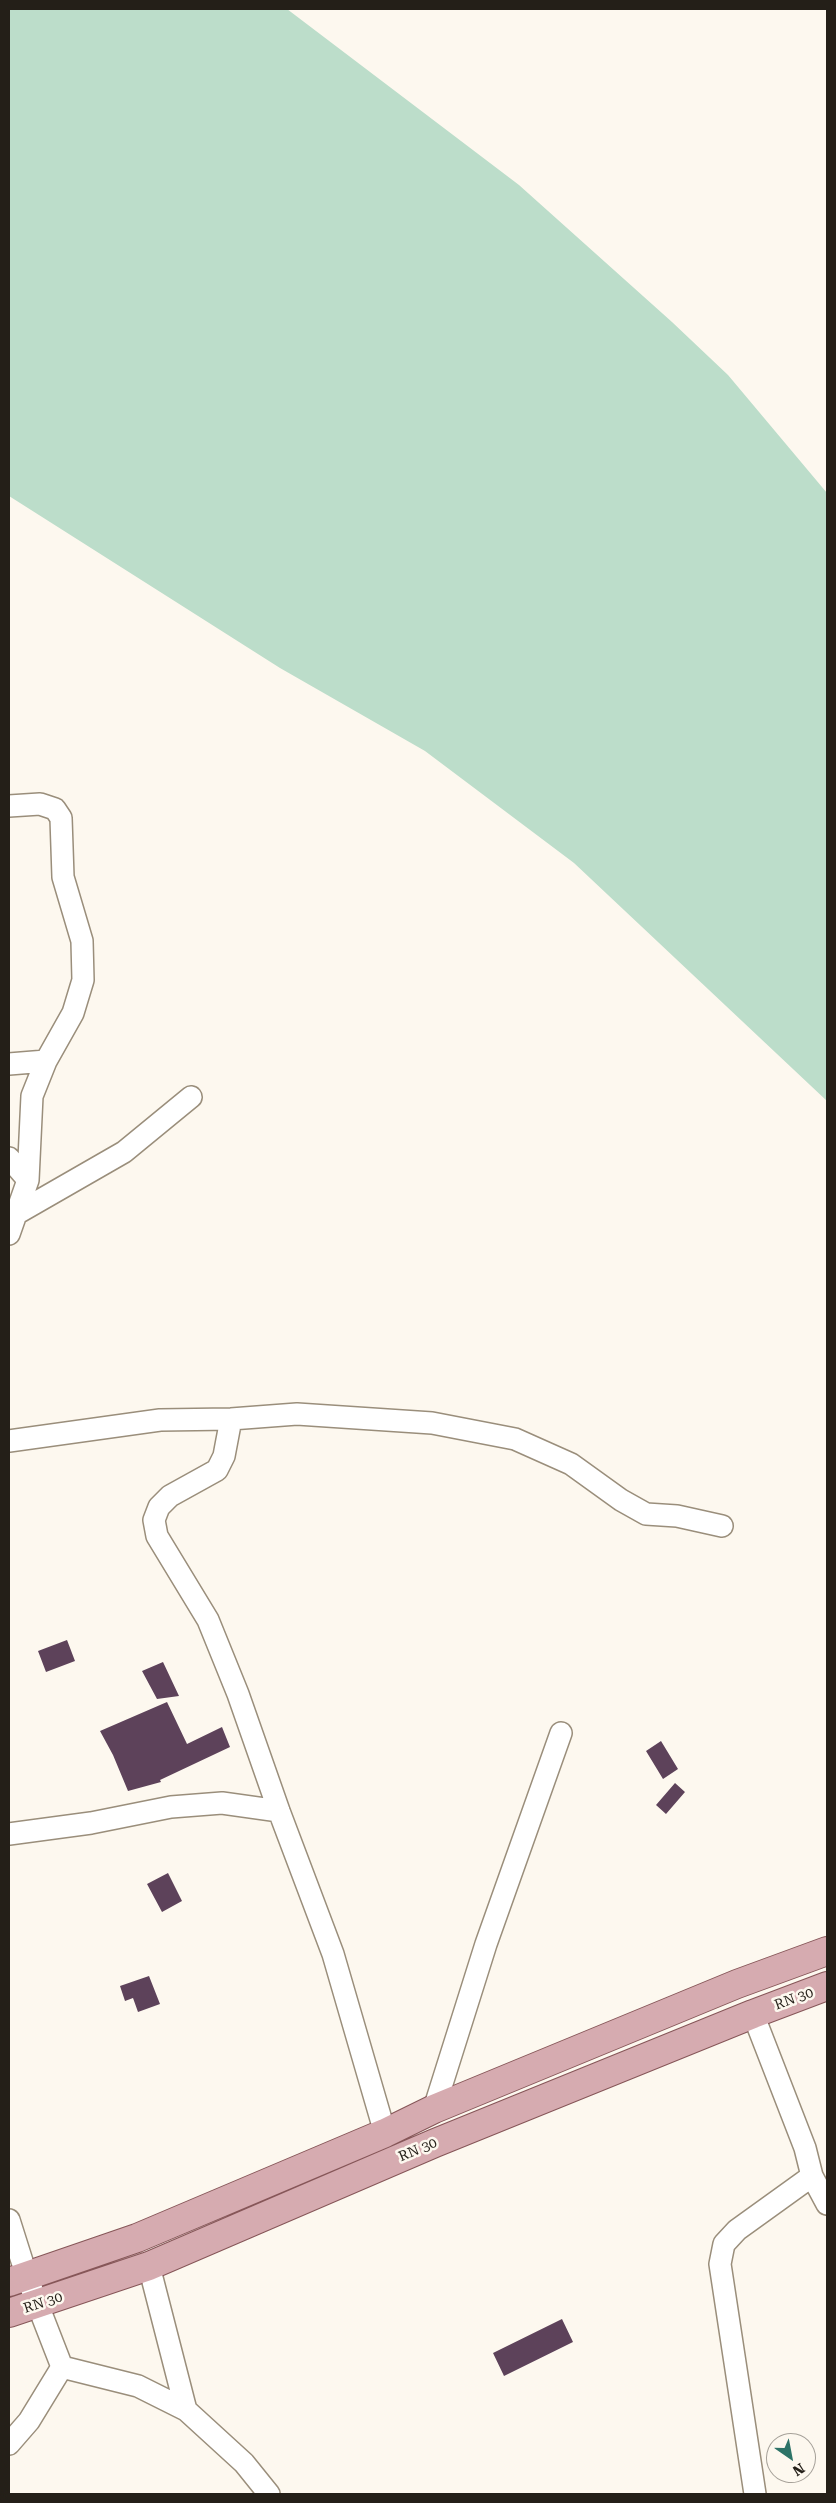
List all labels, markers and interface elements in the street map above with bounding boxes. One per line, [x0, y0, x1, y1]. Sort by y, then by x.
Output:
street label: RN 30 [772, 1984, 816, 2014]
street label: RN 30 [396, 2134, 440, 2166]
street label: RN 30 [21, 2289, 65, 2317]
north arrow [766, 2433, 816, 2483]
text: N [790, 2460, 808, 2479]

